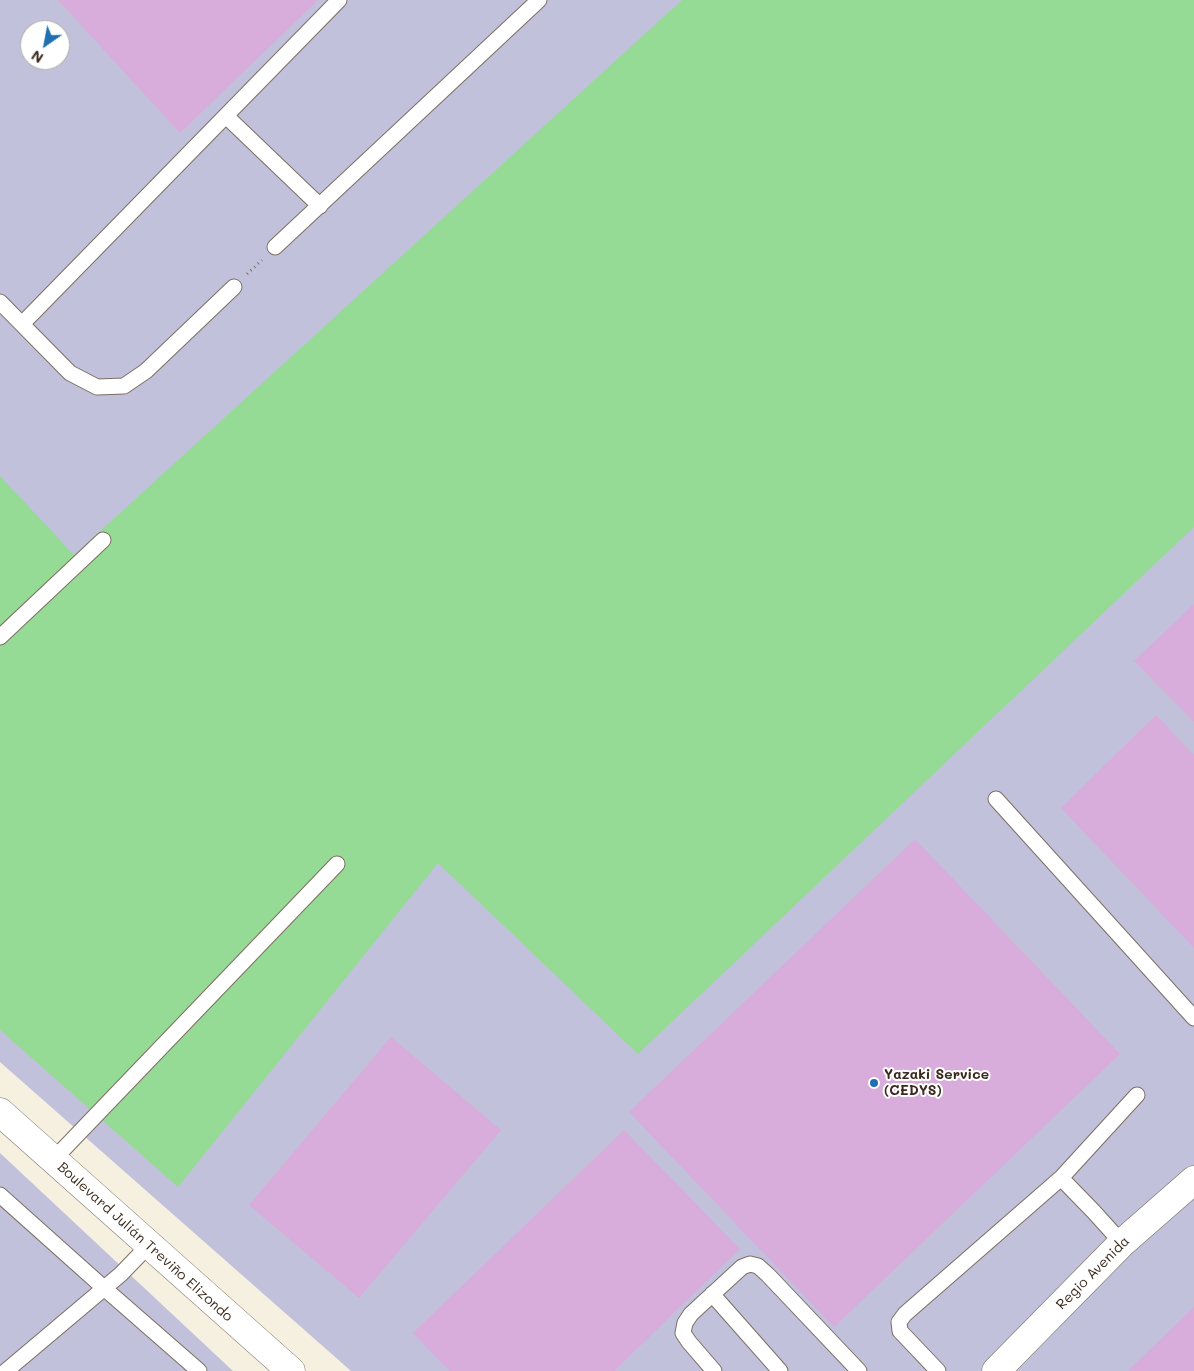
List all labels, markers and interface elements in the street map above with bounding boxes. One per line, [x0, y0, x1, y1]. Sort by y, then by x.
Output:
north arrow [20, 20, 70, 70]
text: N [27, 46, 47, 68]
place label: Yazaki Service (CEDYS) [884, 1067, 989, 1100]
marker: Yazaki Service (CEDYS) [868, 1077, 880, 1089]
street label: Boulevard Julián Treviño Elizondo [54, 1159, 236, 1325]
street label: Regio Avenida [1053, 1233, 1133, 1313]

